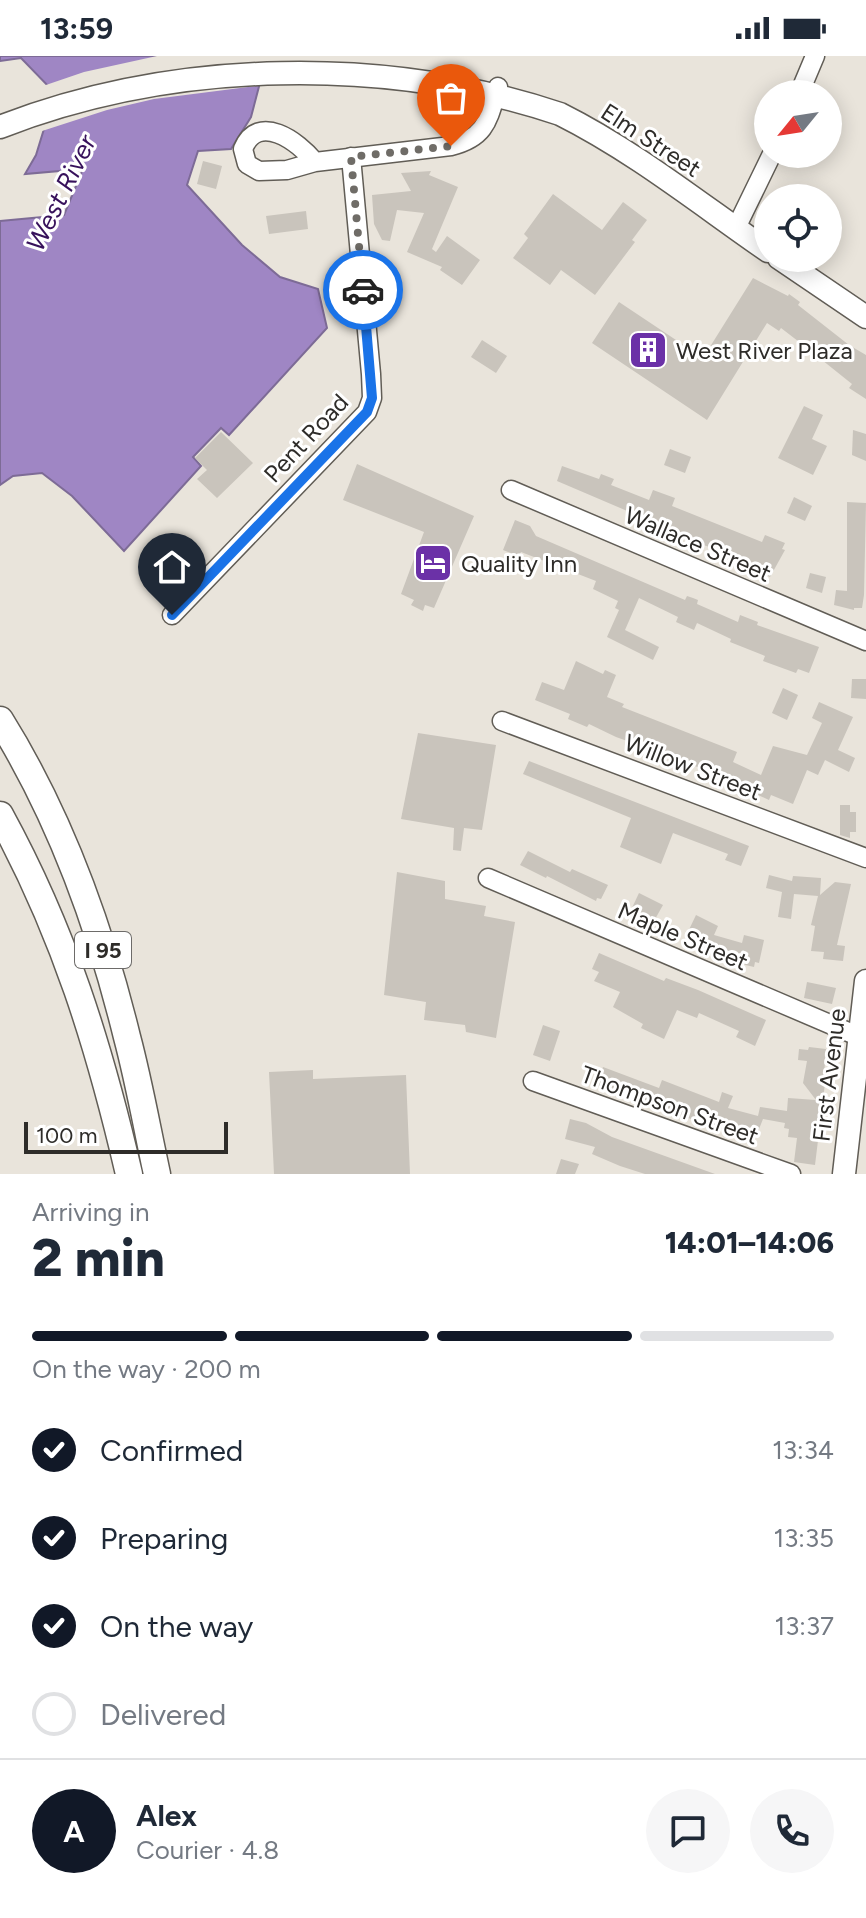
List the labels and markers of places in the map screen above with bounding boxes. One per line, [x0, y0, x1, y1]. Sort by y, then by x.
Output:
pin [417, 64, 485, 146]
building icon: West River Plaza [627, 329, 669, 371]
place label: West River Plaza [676, 336, 853, 365]
pin [138, 533, 206, 615]
hotel icon: Quality Inn [412, 542, 454, 584]
place label: Quality Inn [461, 549, 577, 578]

